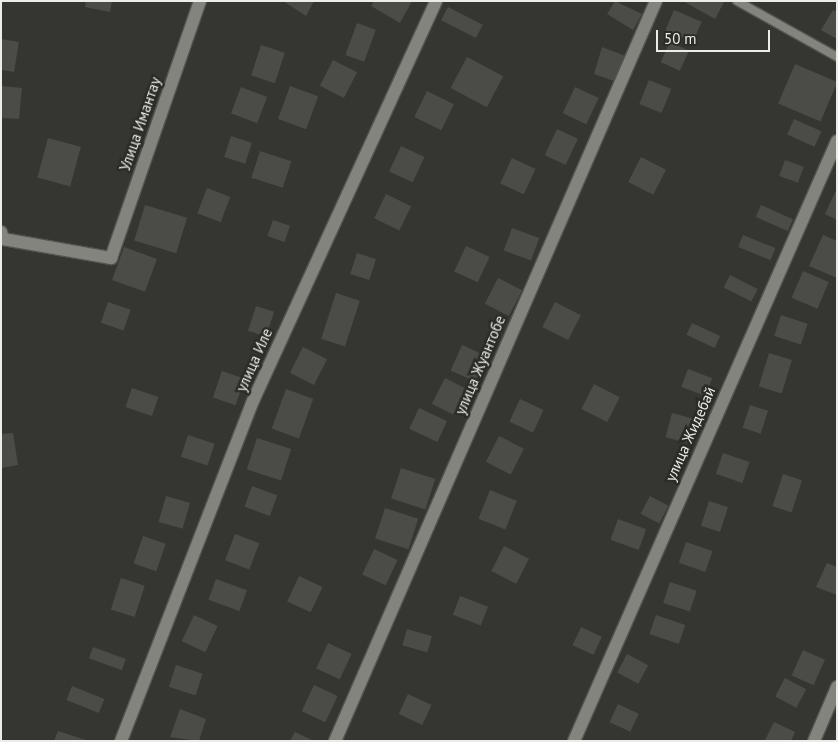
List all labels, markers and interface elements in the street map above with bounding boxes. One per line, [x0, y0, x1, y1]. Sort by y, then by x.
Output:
scale bar [658, 20, 772, 52]
text: 50 m [664, 29, 697, 48]
street label: Улица Имантау [116, 75, 164, 173]
street label: улица Жуантобе [451, 313, 509, 417]
street label: улица Иле [232, 325, 276, 395]
street label: улица Жидебай [661, 384, 719, 484]

